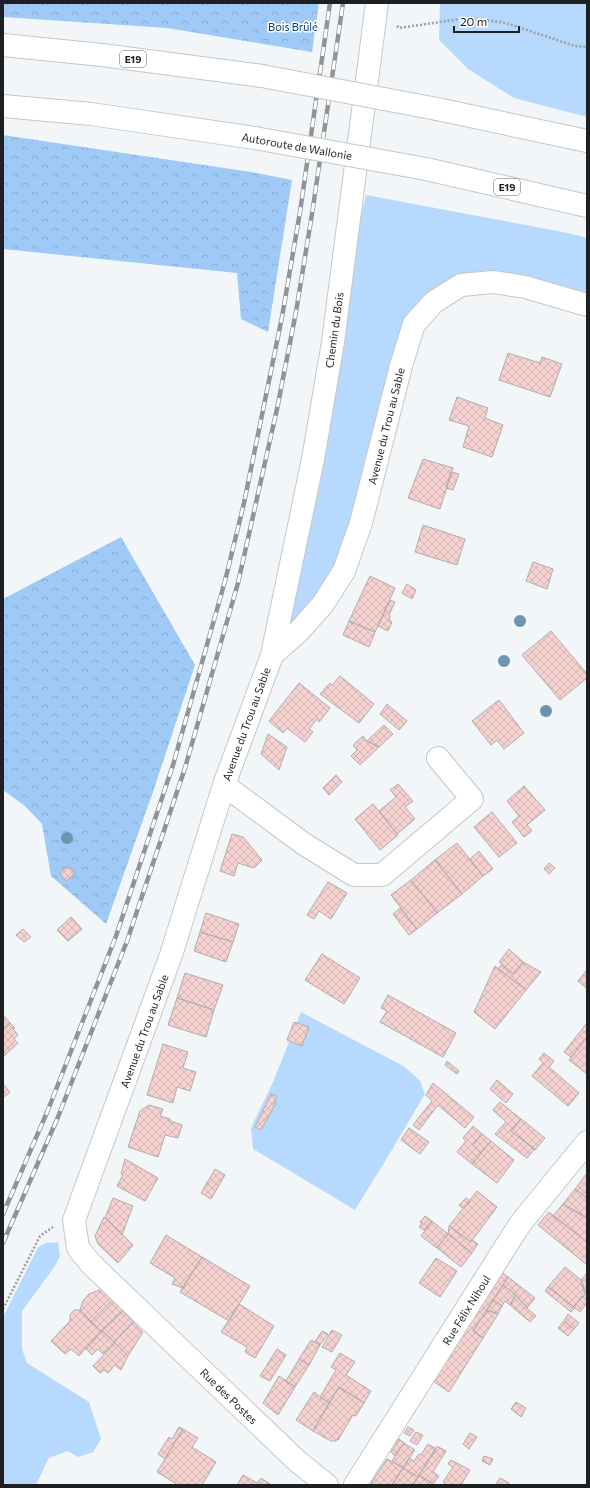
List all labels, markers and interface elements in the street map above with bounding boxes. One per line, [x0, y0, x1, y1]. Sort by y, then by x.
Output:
scale bar [454, 8, 519, 34]
text: 20 m [460, 14, 487, 28]
park label: Bois Brûlé [268, 20, 318, 33]
road number: E19 [120, 51, 146, 67]
street label: Autoroute de Wallonie [241, 130, 353, 162]
road number: E19 [494, 179, 520, 195]
street label: Chemin du Bois [322, 291, 346, 369]
street label: Avenue du Trou au Sable [365, 366, 407, 486]
street label: Avenue du Trou au Sable [219, 665, 273, 783]
street label: Avenue du Trou au Sable [117, 972, 171, 1090]
street label: Rue Félix Nihoul [439, 1273, 493, 1347]
street label: Rue des Postes [198, 1366, 260, 1426]

